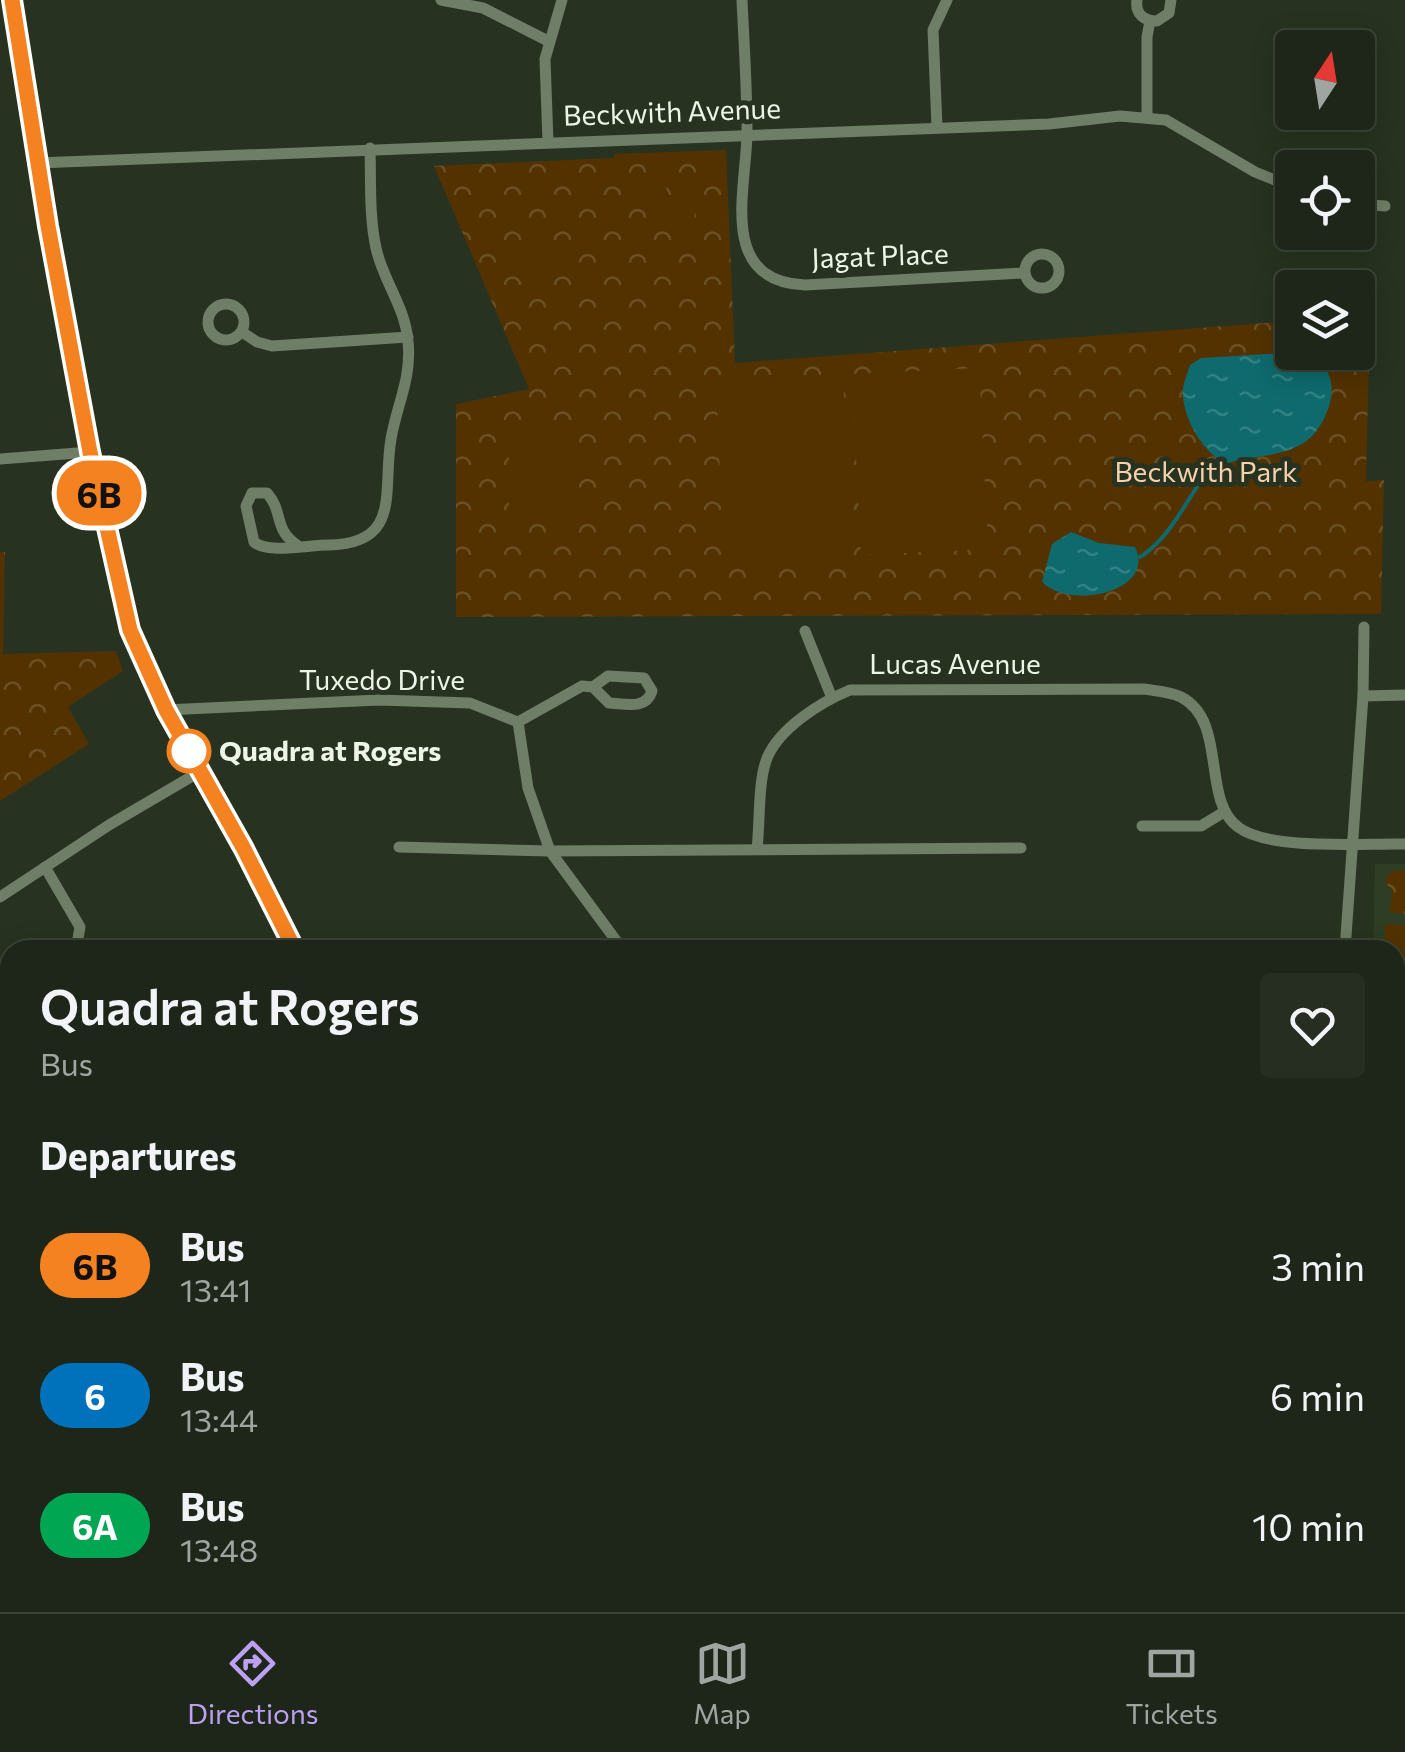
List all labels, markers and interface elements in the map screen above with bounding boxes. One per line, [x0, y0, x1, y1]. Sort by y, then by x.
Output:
north arrow [1275, 30, 1375, 130]
map controls [1275, 30, 1375, 370]
street label: Beckwith Avenue [563, 90, 781, 132]
button: locate [1275, 150, 1375, 250]
street label: Jagat Place [811, 236, 949, 274]
button: layers [1275, 270, 1375, 370]
park label: Beckwith Park [1115, 454, 1297, 488]
line badge: 6B [54, 460, 144, 526]
text: 6B [77, 472, 121, 515]
street label: Lucas Avenue [869, 646, 1041, 680]
street label: Tuxedo Drive [299, 662, 465, 696]
marker: Quadra at Rogers [168, 730, 210, 772]
place label: Quadra at Rogers [219, 733, 441, 767]
button: heart [1260, 973, 1365, 1078]
text: Quadra at Rogers [40, 976, 420, 1035]
text: Bus [40, 1043, 93, 1083]
text: Departures [40, 1131, 237, 1178]
text: Bus [180, 1222, 245, 1269]
text: 3 min [1271, 1242, 1365, 1289]
text: 6B [73, 1244, 117, 1287]
text: 13:41 [180, 1269, 251, 1309]
text: Bus [180, 1352, 245, 1399]
text: 6 min [1270, 1372, 1365, 1419]
text: 6 [84, 1374, 106, 1417]
text: 13:44 [180, 1399, 258, 1439]
text: Bus [180, 1482, 245, 1529]
text: 10 min [1252, 1502, 1365, 1549]
text: 6A [72, 1504, 118, 1547]
text: 13:48 [180, 1529, 258, 1569]
tab: Directions [187, 1636, 319, 1730]
tab: Map [693, 1636, 751, 1730]
tab: Tickets [1125, 1636, 1218, 1730]

